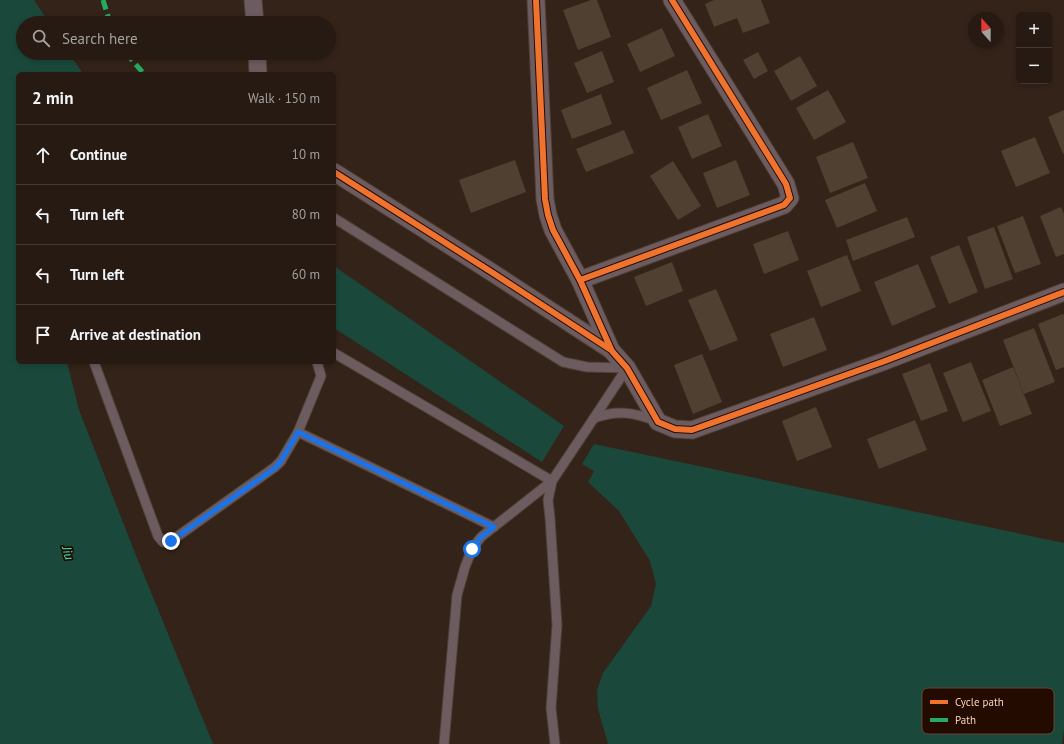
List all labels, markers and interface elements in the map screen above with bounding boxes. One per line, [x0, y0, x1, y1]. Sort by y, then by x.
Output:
north arrow [968, 12, 1004, 48]
map controls [1016, 12, 1052, 84]
button: + [1016, 12, 1052, 48]
search box [16, 16, 336, 60]
icon: search [30, 27, 52, 49]
text: Search here [62, 29, 138, 48]
button: − [1016, 48, 1052, 84]
text: 2 min [32, 87, 73, 109]
text: Walk · 150 m [248, 90, 320, 107]
icon: ahead [32, 144, 54, 166]
text: Continue [70, 145, 127, 164]
text: 10 m [292, 146, 320, 163]
icon: left [32, 204, 54, 226]
text: Turn left [70, 205, 124, 224]
text: 80 m [292, 206, 320, 223]
icon: left [32, 264, 54, 286]
text: Turn left [70, 265, 124, 284]
text: 60 m [292, 266, 320, 283]
icon: arrive [32, 324, 54, 346]
text: Arrive at destination [70, 325, 201, 344]
route end [162, 532, 180, 550]
route start [463, 540, 481, 558]
water label: Jiu [58, 543, 78, 562]
legend [922, 688, 1054, 734]
text: Cycle path [955, 695, 1004, 709]
text: Path [955, 713, 976, 727]

